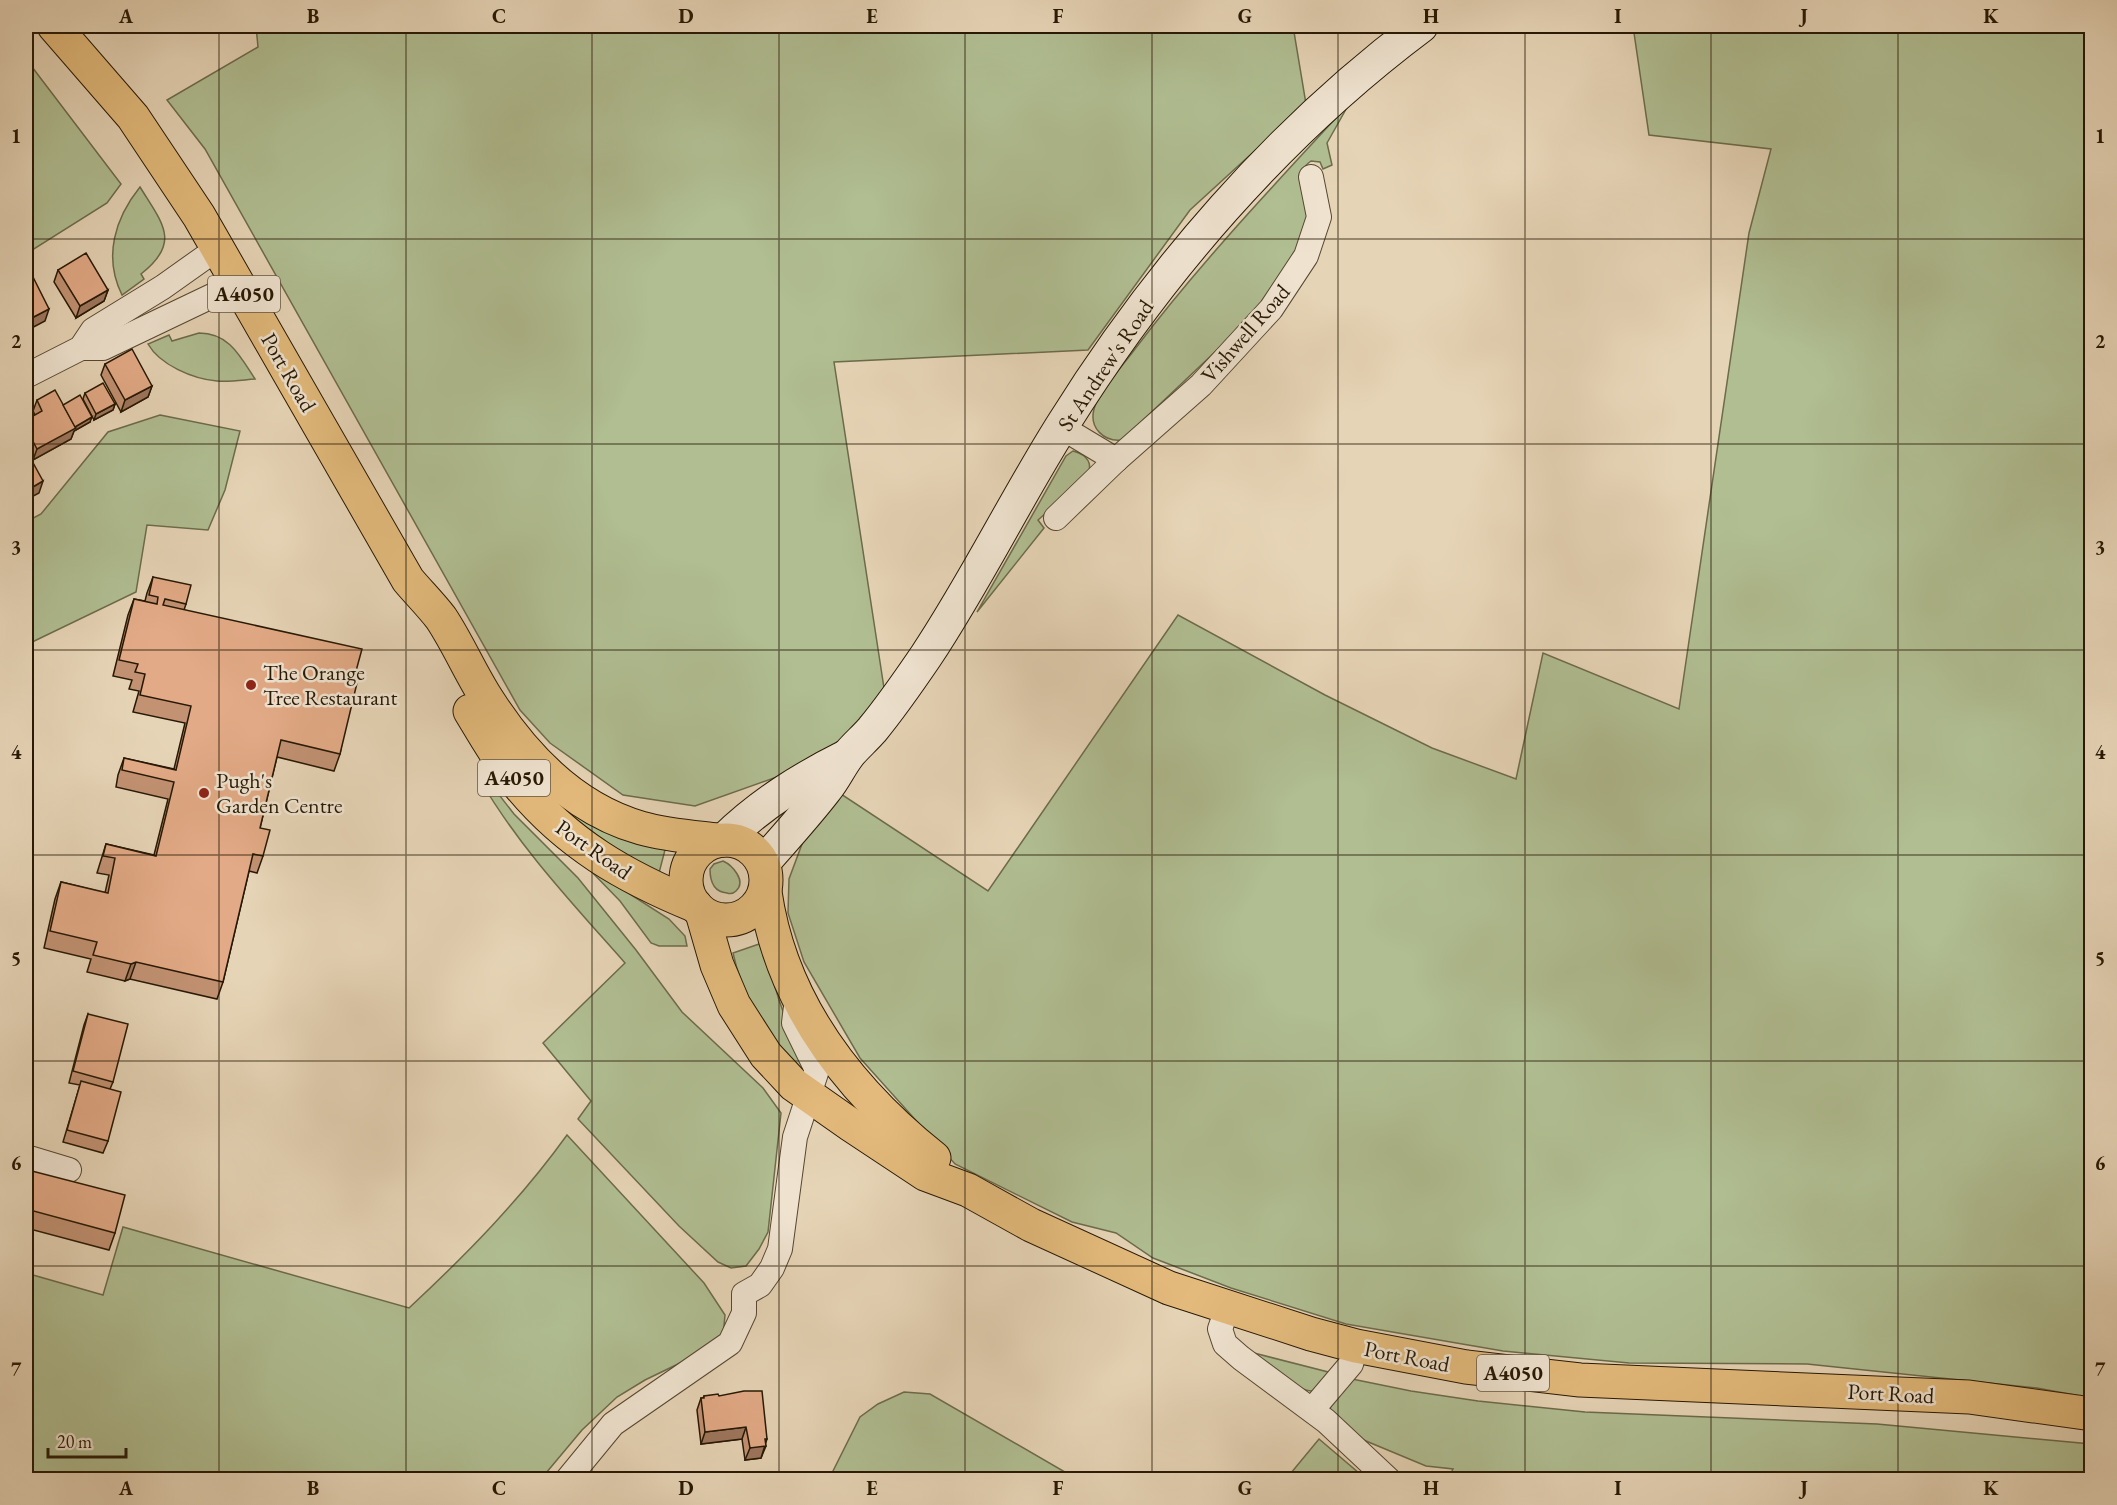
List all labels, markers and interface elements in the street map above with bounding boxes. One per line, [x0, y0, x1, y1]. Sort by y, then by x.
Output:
text: A [118, 3, 134, 29]
text: B [307, 3, 319, 29]
text: C [492, 3, 506, 29]
text: D [678, 3, 694, 29]
text: E [866, 3, 878, 29]
text: F [1053, 3, 1064, 29]
text: G [1238, 3, 1252, 29]
text: H [1423, 3, 1439, 29]
text: I [1614, 3, 1622, 29]
text: J [1798, 3, 1808, 29]
text: K [1983, 3, 1999, 29]
text: 1 [11, 123, 21, 149]
text: 1 [2095, 123, 2105, 149]
road number: A4050 [208, 276, 280, 312]
street label: Vishwell Road [1195, 277, 1297, 389]
street label: St Andrew's Road [1051, 293, 1161, 437]
street label: Port Road [254, 327, 323, 418]
text: 2 [11, 328, 22, 354]
text: 2 [2095, 328, 2106, 354]
text: 3 [11, 534, 21, 560]
text: 3 [2095, 534, 2105, 560]
place label: The Orange Tree Restaurant [263, 658, 398, 712]
marker: The Orange Tree Restaurant [244, 678, 258, 692]
text: 4 [11, 739, 22, 765]
text: 4 [2095, 739, 2106, 765]
road number: A4050 [478, 760, 550, 796]
place label: Pugh's Garden Centre [216, 766, 343, 820]
marker: Pugh's Garden Centre [197, 786, 211, 800]
street label: Port Road [550, 813, 638, 887]
text: 5 [11, 945, 21, 971]
text: 5 [2095, 945, 2105, 971]
text: 6 [11, 1150, 22, 1176]
text: 6 [2095, 1150, 2106, 1176]
street label: Port Road [1362, 1334, 1453, 1379]
road number: A4050 [1477, 1355, 1549, 1391]
text: 7 [11, 1356, 22, 1382]
text: 7 [2095, 1356, 2106, 1382]
street label: Port Road [1847, 1377, 1936, 1410]
scale bar [48, 1421, 126, 1459]
text: 20 m [57, 1430, 92, 1453]
text: A [118, 1475, 134, 1501]
text: B [307, 1475, 319, 1501]
text: C [492, 1475, 506, 1501]
text: D [678, 1475, 694, 1501]
text: E [866, 1475, 878, 1501]
text: F [1053, 1475, 1064, 1501]
text: G [1238, 1475, 1252, 1501]
text: H [1423, 1475, 1439, 1501]
text: I [1614, 1475, 1622, 1501]
text: J [1798, 1475, 1808, 1501]
text: K [1983, 1475, 1999, 1501]

